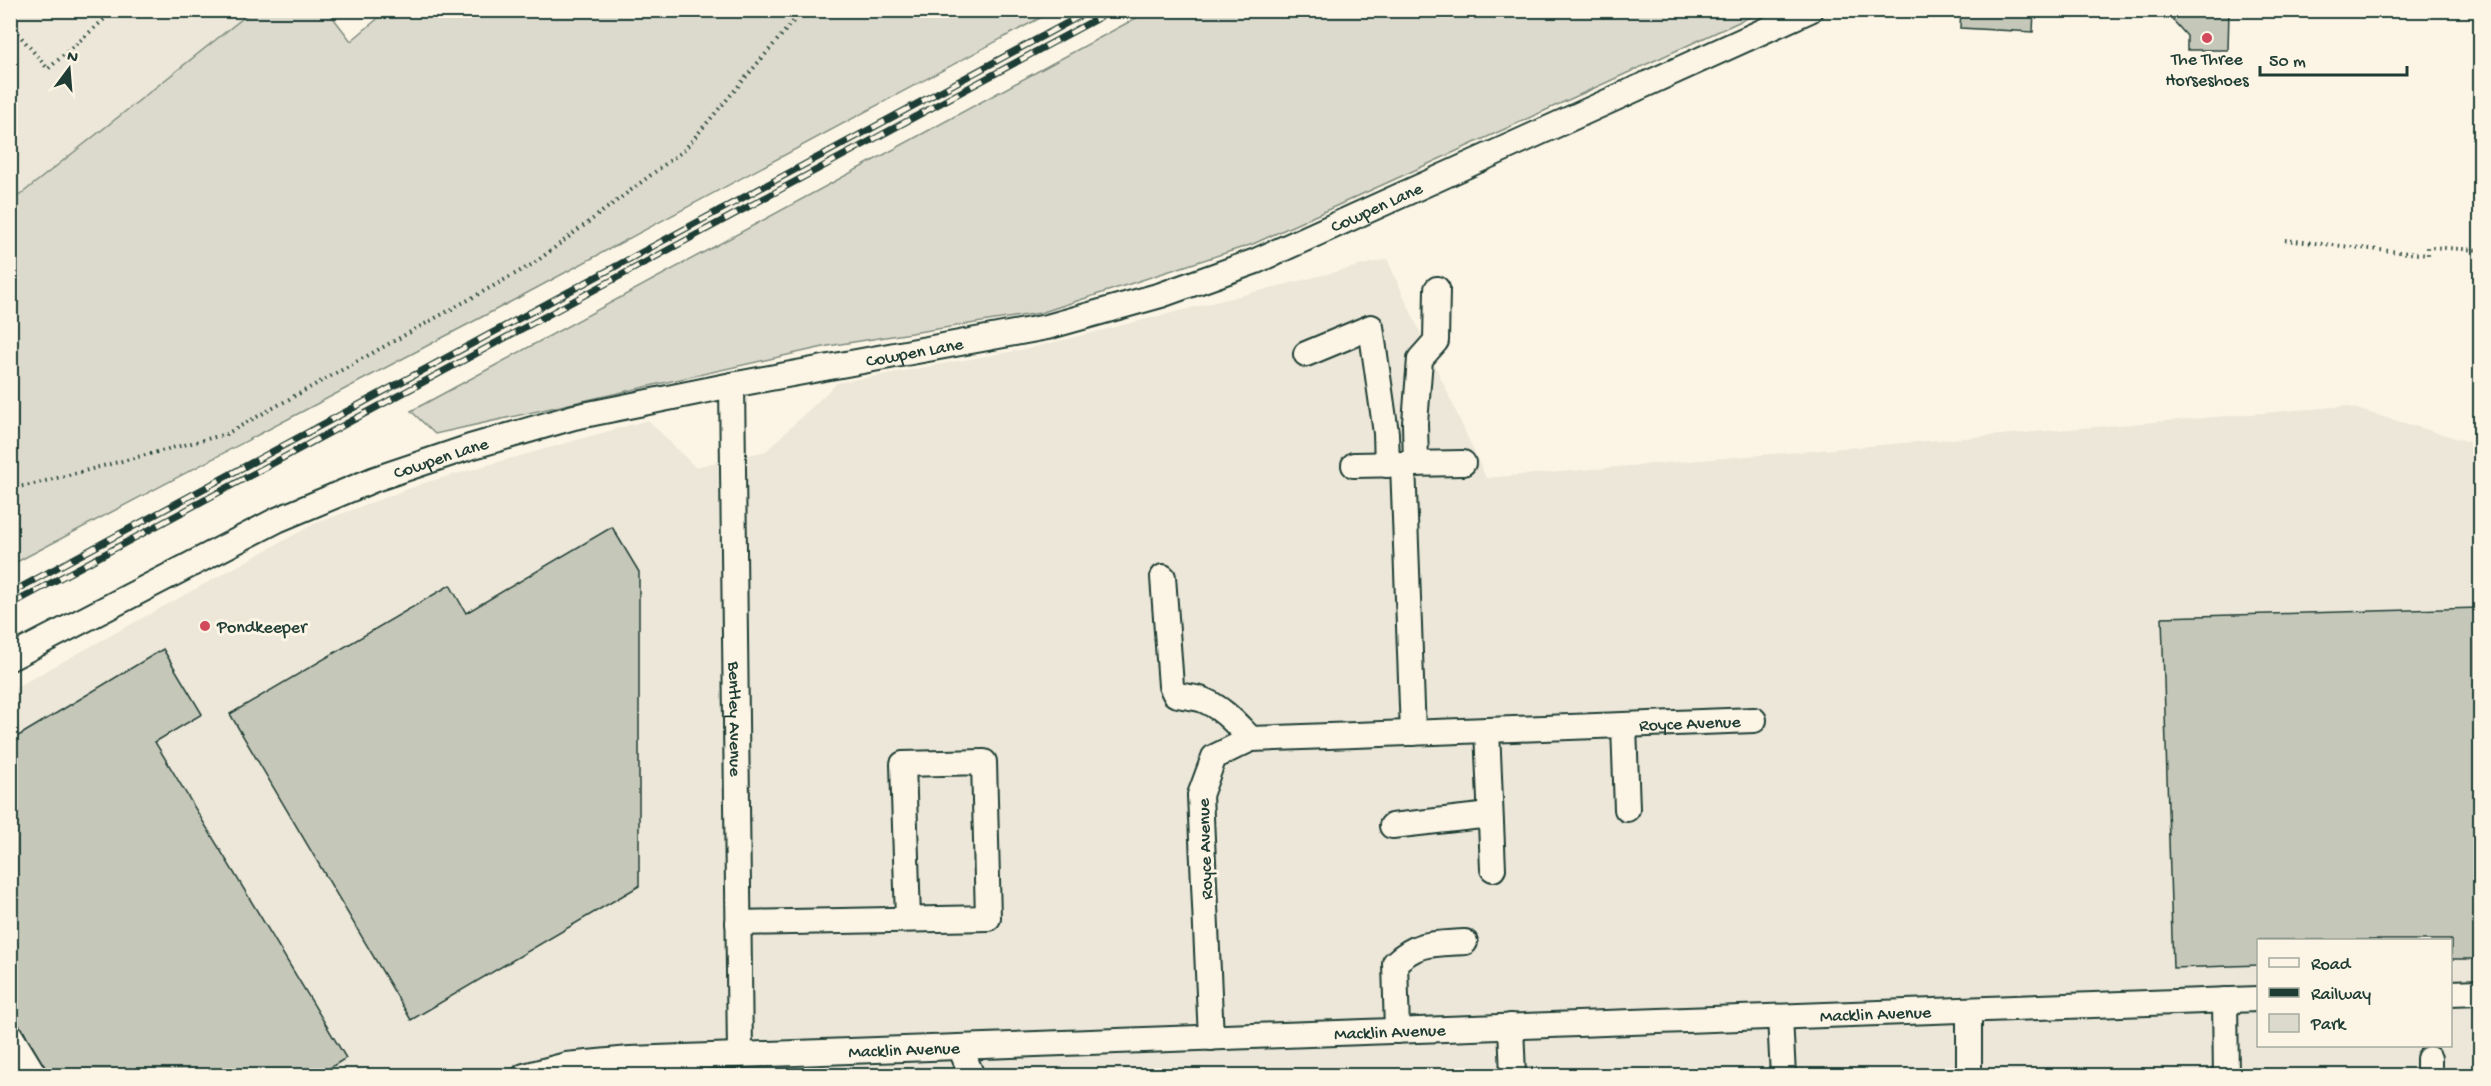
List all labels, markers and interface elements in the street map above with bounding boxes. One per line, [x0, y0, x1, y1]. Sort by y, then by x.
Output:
marker: The Three Horseshoes [2200, 31, 2214, 45]
north arrow [39, 39, 99, 99]
scale bar [2260, 39, 2407, 77]
text: N [65, 47, 80, 69]
place label: The Three Horseshoes [2165, 50, 2250, 92]
text: 50 m [2269, 52, 2306, 73]
street label: Cowpen Lane [1328, 179, 1427, 239]
street label: Cowpen Lane [865, 334, 966, 373]
street label: Cowpen Lane [391, 434, 492, 485]
place label: Pondkeeper [216, 618, 308, 639]
marker: Pondkeeper [198, 619, 212, 633]
street label: Bentley Avenue [722, 660, 745, 777]
street label: Royce Avenue [1639, 712, 1742, 737]
street label: Royce Avenue [1194, 797, 1219, 900]
legend [2257, 939, 2452, 1047]
text: Road [2311, 955, 2352, 976]
text: Railway [2311, 985, 2371, 1006]
street label: Macklin Avenue [1819, 1003, 1932, 1028]
text: Park [2310, 1015, 2347, 1036]
street label: Macklin Avenue [1334, 1021, 1447, 1046]
street label: Macklin Avenue [848, 1039, 961, 1064]

